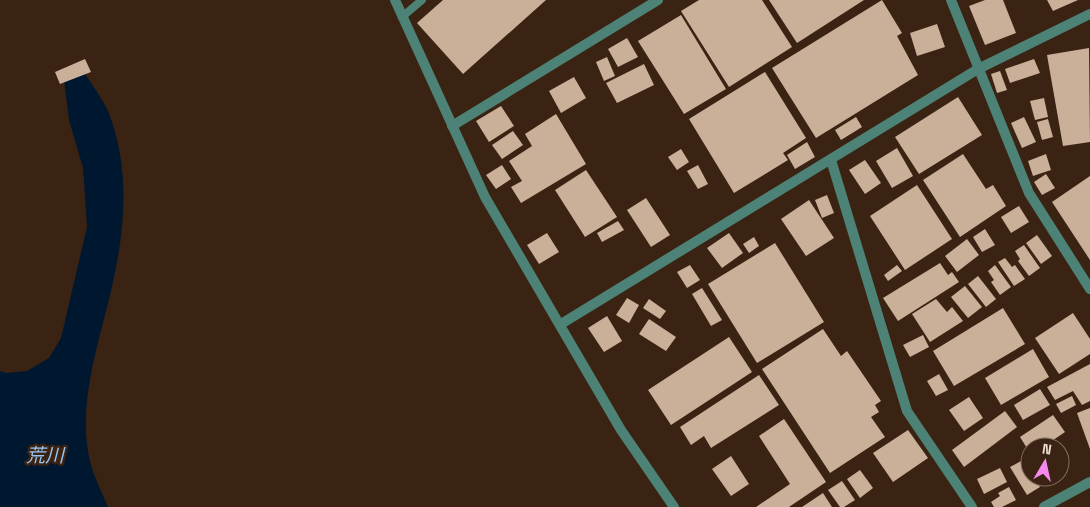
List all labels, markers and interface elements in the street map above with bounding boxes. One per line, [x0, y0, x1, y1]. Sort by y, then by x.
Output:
north arrow [1020, 437, 1070, 487]
text: N [1041, 440, 1053, 459]
water label: 荒川 [26, 443, 66, 468]

